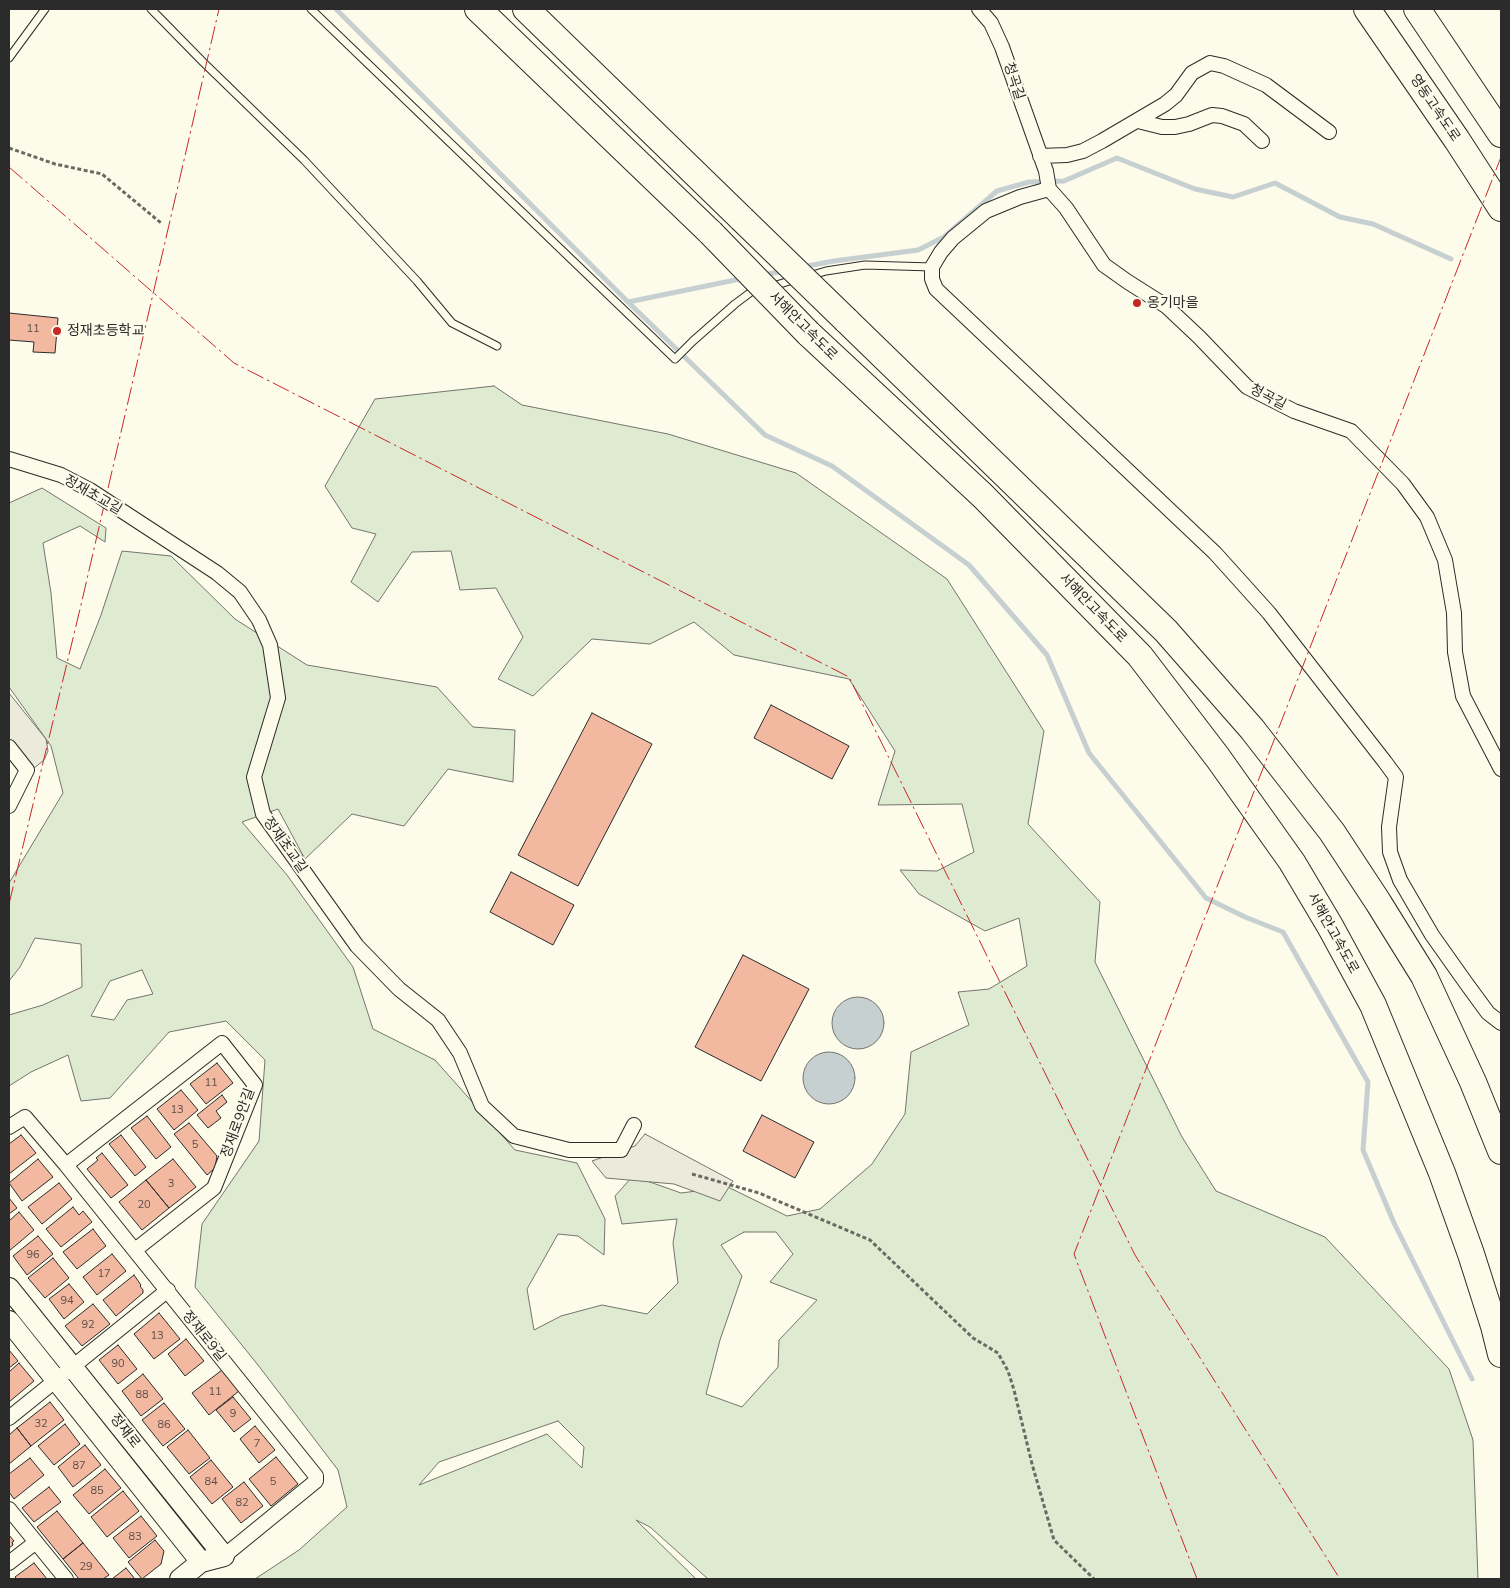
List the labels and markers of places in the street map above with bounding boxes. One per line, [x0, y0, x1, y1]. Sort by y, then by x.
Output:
place label: 옹기마을 [1147, 295, 1199, 311]
marker: 옹기마을 [1131, 297, 1143, 309]
place label: 정재초등학교 [67, 323, 144, 339]
marker: 정재초등학교 [51, 325, 63, 337]

